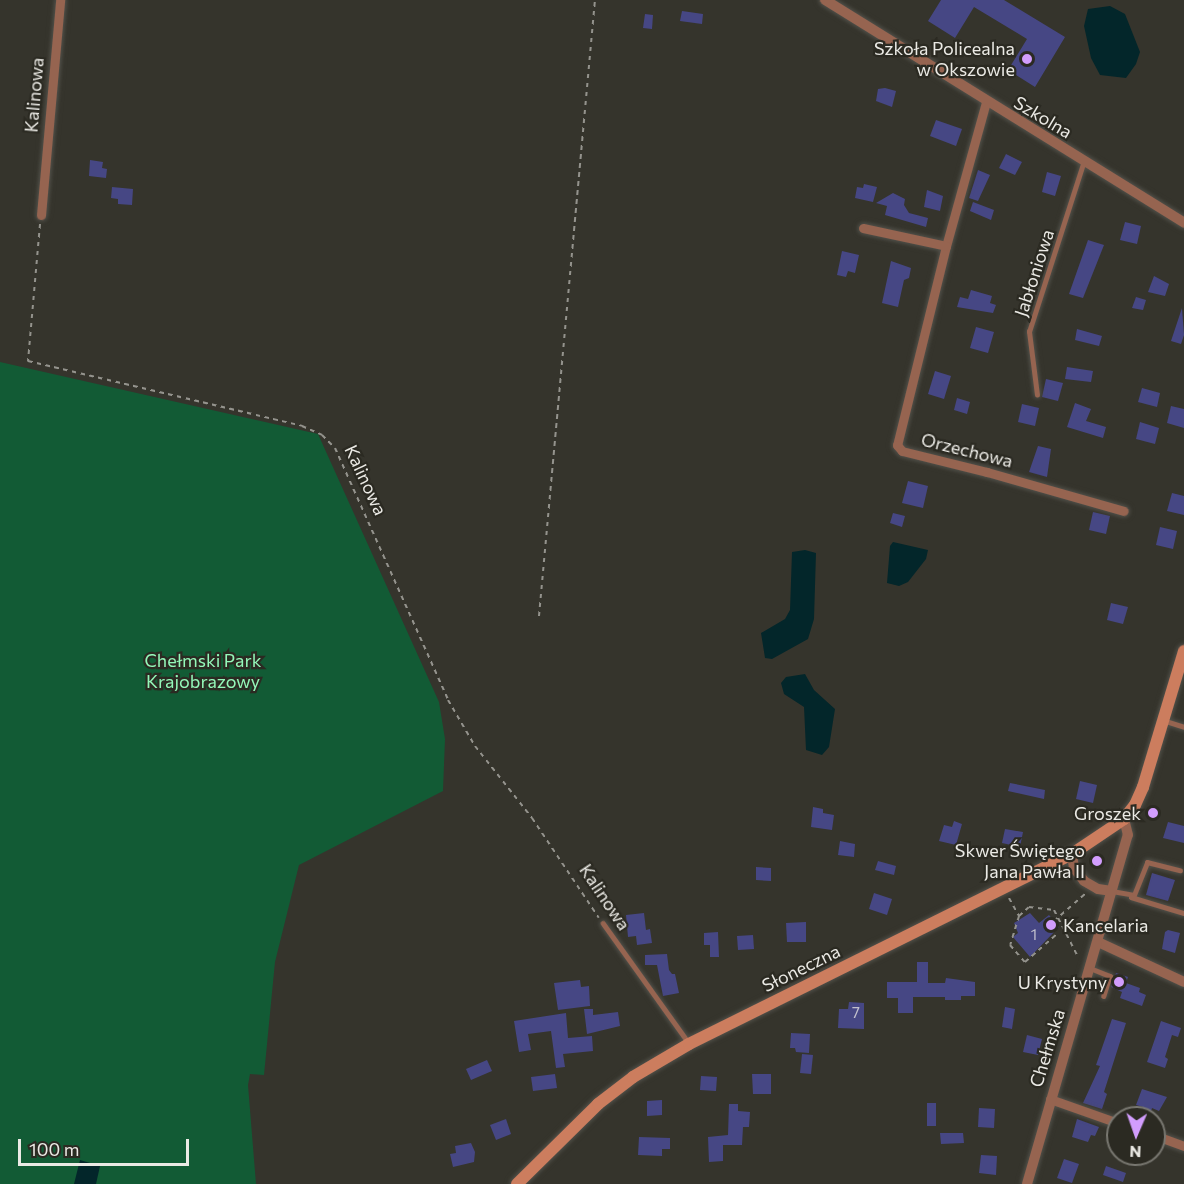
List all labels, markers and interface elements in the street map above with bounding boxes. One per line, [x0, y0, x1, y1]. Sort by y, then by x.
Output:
place label: Szkoła Policealna w Okszowie [874, 38, 1015, 80]
marker: Szkoła Policealna w Okszowie [1020, 52, 1034, 66]
street label: Kalinowa [20, 57, 48, 133]
street label: Szkolna [1010, 91, 1076, 143]
street label: Jabłoniowa [1010, 227, 1058, 319]
street label: Orzechowa [919, 428, 1015, 472]
street label: Kalinowa [340, 441, 392, 519]
park label: Chełmski Park Krajobrazowy [145, 650, 261, 692]
place label: Groszek [1074, 802, 1141, 824]
marker: Groszek [1146, 806, 1160, 820]
place label: Skwer Świętego Jana Pawła II [955, 840, 1085, 882]
marker: Skwer Świętego Jana Pawła II [1090, 854, 1104, 868]
street label: Kalinowa [575, 860, 635, 934]
place label: Kancelaria [1063, 914, 1148, 936]
marker: Kancelaria [1044, 918, 1058, 932]
house number: 1 [1031, 926, 1037, 944]
street label: Słoneczna [758, 940, 844, 996]
place label: U Krystyny [1018, 971, 1107, 993]
marker: U Krystyny [1112, 975, 1126, 989]
house number: 7 [852, 1004, 860, 1022]
street label: Chełmska [1025, 1006, 1069, 1090]
north arrow [1106, 1106, 1166, 1166]
scale bar [21, 1127, 192, 1165]
text: 100 m [29, 1138, 79, 1160]
text: N [1129, 1143, 1142, 1162]

